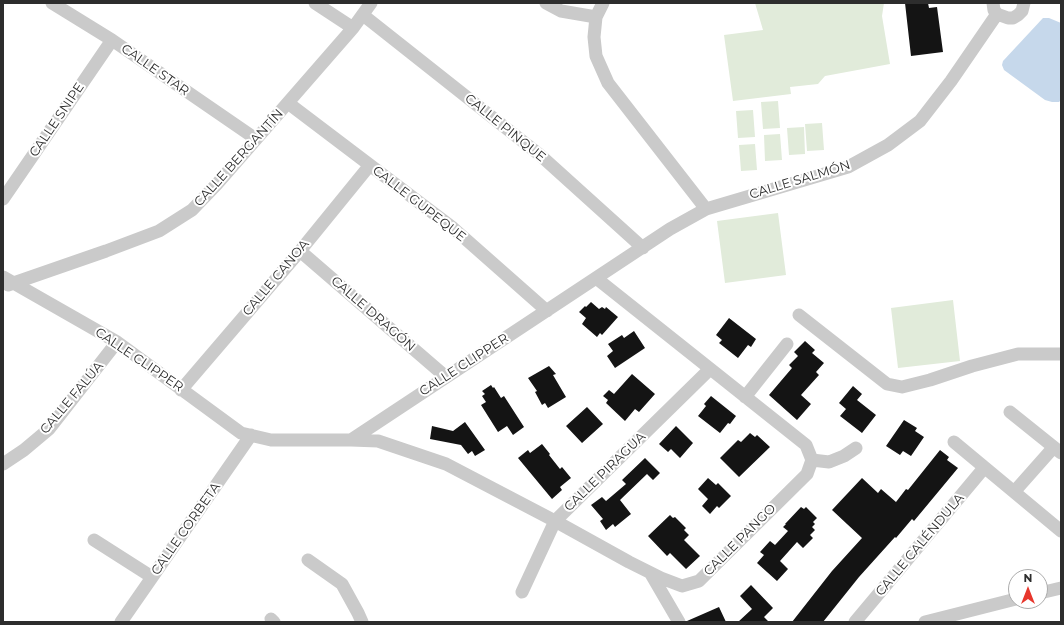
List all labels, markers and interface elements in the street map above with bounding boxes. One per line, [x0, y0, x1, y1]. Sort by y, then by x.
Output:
street label: CALLE STAR [118, 41, 192, 99]
street label: CALLE SNIPE [26, 80, 88, 160]
street label: CALLE PINQUE [461, 91, 549, 165]
street label: CALLE BERGANTÍN [191, 106, 287, 210]
street label: CALLE SALMÓN [748, 157, 852, 203]
street label: CALLE GUPEQUE [369, 163, 469, 245]
street label: CALLE CANOA [240, 237, 312, 319]
street label: CALLE DRAGÓN [328, 273, 418, 355]
street label: CALLE CLIPPER [92, 325, 186, 395]
street label: CALLE CLIPPER [417, 330, 511, 400]
street label: CALLE FALÚA [37, 359, 107, 437]
street label: CALLE PIRAGUA [561, 429, 649, 515]
street label: CALLE CORBETA [148, 480, 224, 578]
street label: CALLE CALÉNDULA [873, 491, 967, 599]
street label: CALLE PANGO [701, 501, 779, 579]
north arrow [1008, 569, 1048, 609]
text: N [1024, 571, 1032, 585]

